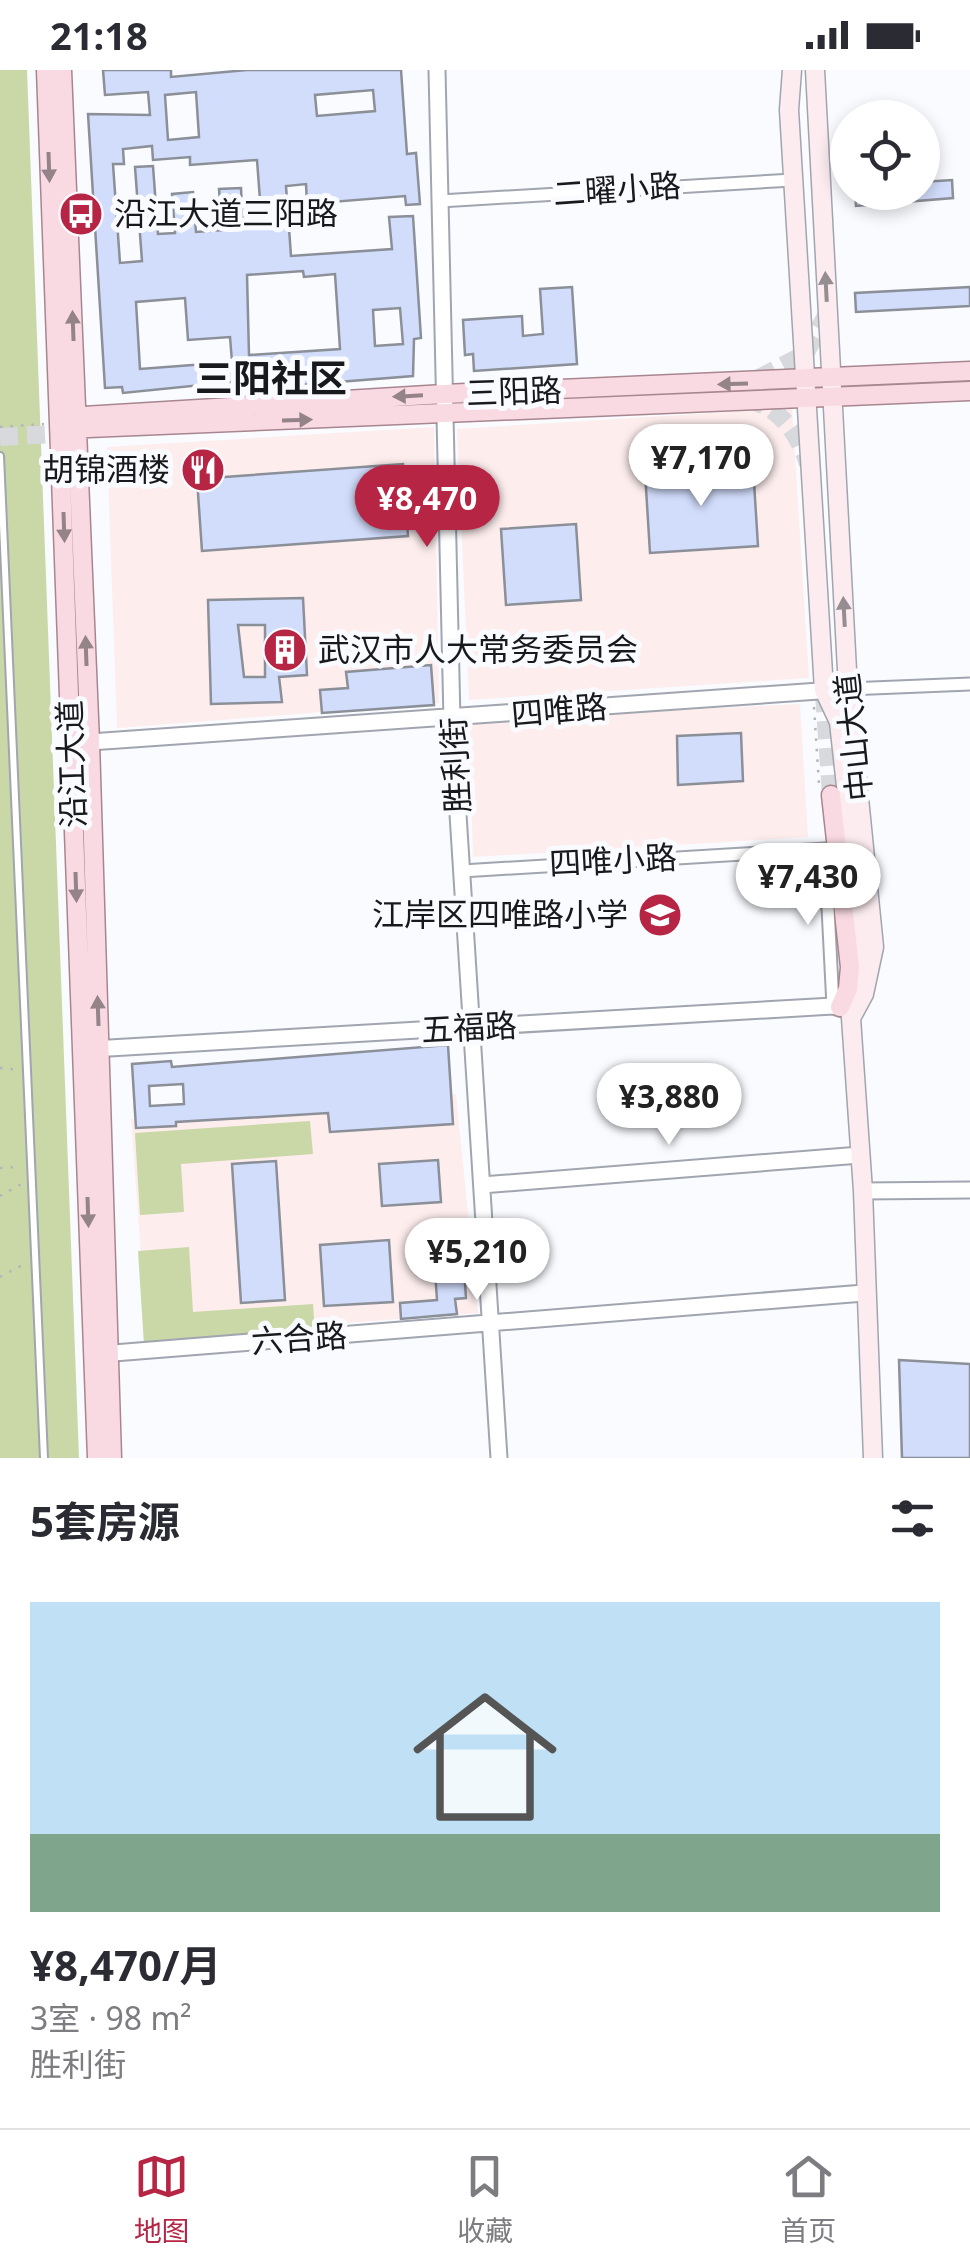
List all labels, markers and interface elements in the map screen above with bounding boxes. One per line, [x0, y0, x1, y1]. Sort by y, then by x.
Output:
text: 21:18 [50, 9, 148, 61]
map controls [830, 100, 940, 210]
button: locate [830, 100, 940, 210]
one-way arrow [41, 152, 57, 184]
street label: 二曜小路 [552, 163, 682, 214]
bus stop icon: 沿江大道三阳路 [58, 191, 104, 237]
place label: 沿江大道三阳路 [114, 191, 338, 234]
one-way arrow [818, 271, 834, 303]
one-way arrow [65, 310, 81, 342]
district label: 三阳社区 [195, 351, 347, 403]
street label: 三阳路 [465, 367, 563, 414]
one-way arrow [716, 376, 748, 392]
one-way arrow [392, 388, 424, 404]
one-way arrow [282, 411, 314, 427]
pin: ¥7,170 [620, 424, 782, 509]
text: ¥7,170 [651, 435, 751, 478]
place label: 胡锦酒楼 [42, 447, 170, 490]
restaurant icon: 胡锦酒楼 [180, 447, 226, 493]
pin: ¥8,470 [346, 465, 508, 550]
text: ¥8,470 [377, 476, 477, 519]
one-way arrow [56, 512, 72, 544]
one-way arrow [836, 595, 852, 627]
building icon: 武汉市人大常务委员会 [262, 627, 308, 673]
place label: 武汉市人大常务委员会 [318, 627, 638, 670]
one-way arrow [78, 634, 94, 666]
street label: 中山大道 [824, 671, 881, 803]
street label: 四唯路 [509, 684, 609, 735]
street label: 沿江大道 [47, 699, 94, 829]
street label: 胜利街 [431, 716, 478, 814]
street label: 四唯小路 [548, 835, 678, 884]
pin: ¥7,430 [727, 843, 889, 928]
text: ¥7,430 [758, 854, 858, 897]
one-way arrow [69, 871, 85, 903]
place label: 江岸区四唯路小学 [372, 892, 628, 935]
school or university icon: 江岸区四唯路小学 [637, 892, 683, 938]
one-way arrow [90, 994, 106, 1026]
street label: 五福路 [420, 1003, 518, 1050]
pin: ¥3,880 [588, 1063, 750, 1148]
text: ¥3,880 [619, 1074, 719, 1117]
one-way arrow [80, 1196, 96, 1228]
pin: ¥5,210 [396, 1218, 558, 1303]
text: ¥5,210 [427, 1229, 527, 1272]
street label: 六合路 [250, 1313, 348, 1362]
icon: filters [885, 1491, 940, 1546]
text: 5套房源 [30, 1492, 180, 1549]
icon: home [395, 1667, 575, 1847]
text: ¥8,470/月 [30, 1936, 222, 1993]
text: 3室 · 98 m² [30, 1996, 192, 2039]
text: 胜利街 [30, 2042, 126, 2085]
tab: 地图 [134, 2149, 190, 2249]
tab: 收藏 [457, 2149, 513, 2249]
tab: 首页 [780, 2149, 836, 2249]

